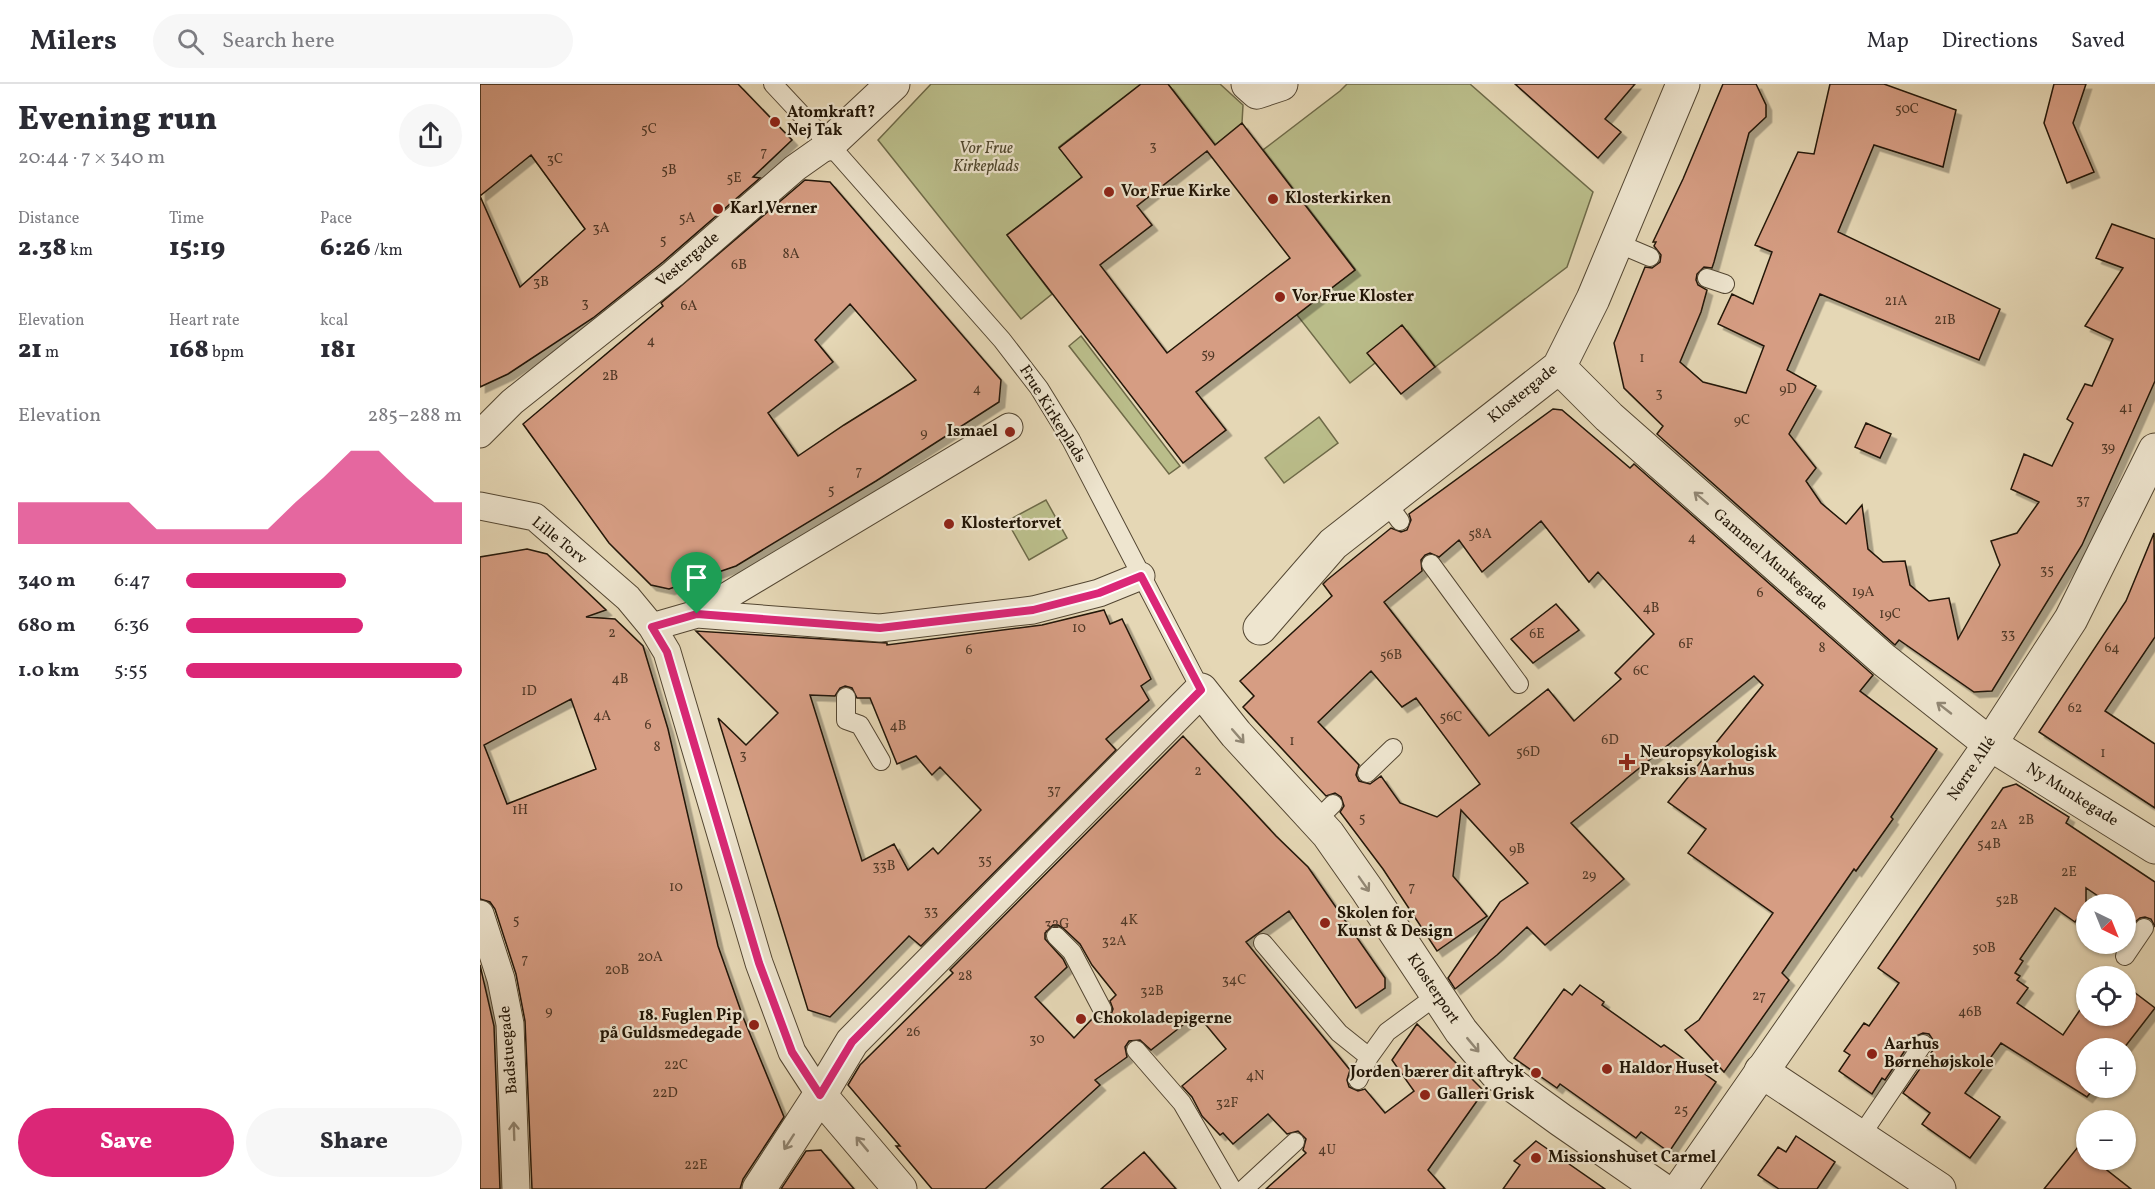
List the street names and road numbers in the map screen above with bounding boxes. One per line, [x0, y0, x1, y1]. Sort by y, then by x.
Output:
street label: Vestergade [652, 227, 724, 293]
street label: Klostergade [1484, 359, 1562, 429]
street label: Frue Kirkeplads [1013, 361, 1091, 467]
street label: Gammel Munkegade [1708, 504, 1832, 616]
street label: Lille Torv [527, 512, 592, 571]
street label: Nørre Allé [1942, 733, 2002, 805]
street label: Ny Munkegade [2022, 758, 2122, 832]
street label: Klosterport [1401, 949, 1465, 1029]
street label: Badstuegade [494, 1005, 524, 1095]

